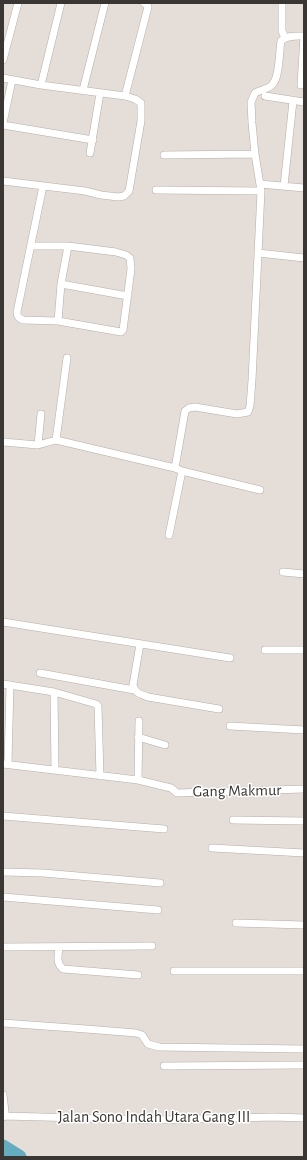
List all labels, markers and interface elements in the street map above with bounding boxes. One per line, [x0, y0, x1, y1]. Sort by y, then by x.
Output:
street label: Gang Makmur [193, 781, 281, 801]
street label: Jalan Sono Indah Utara Gang III [58, 1107, 250, 1127]

